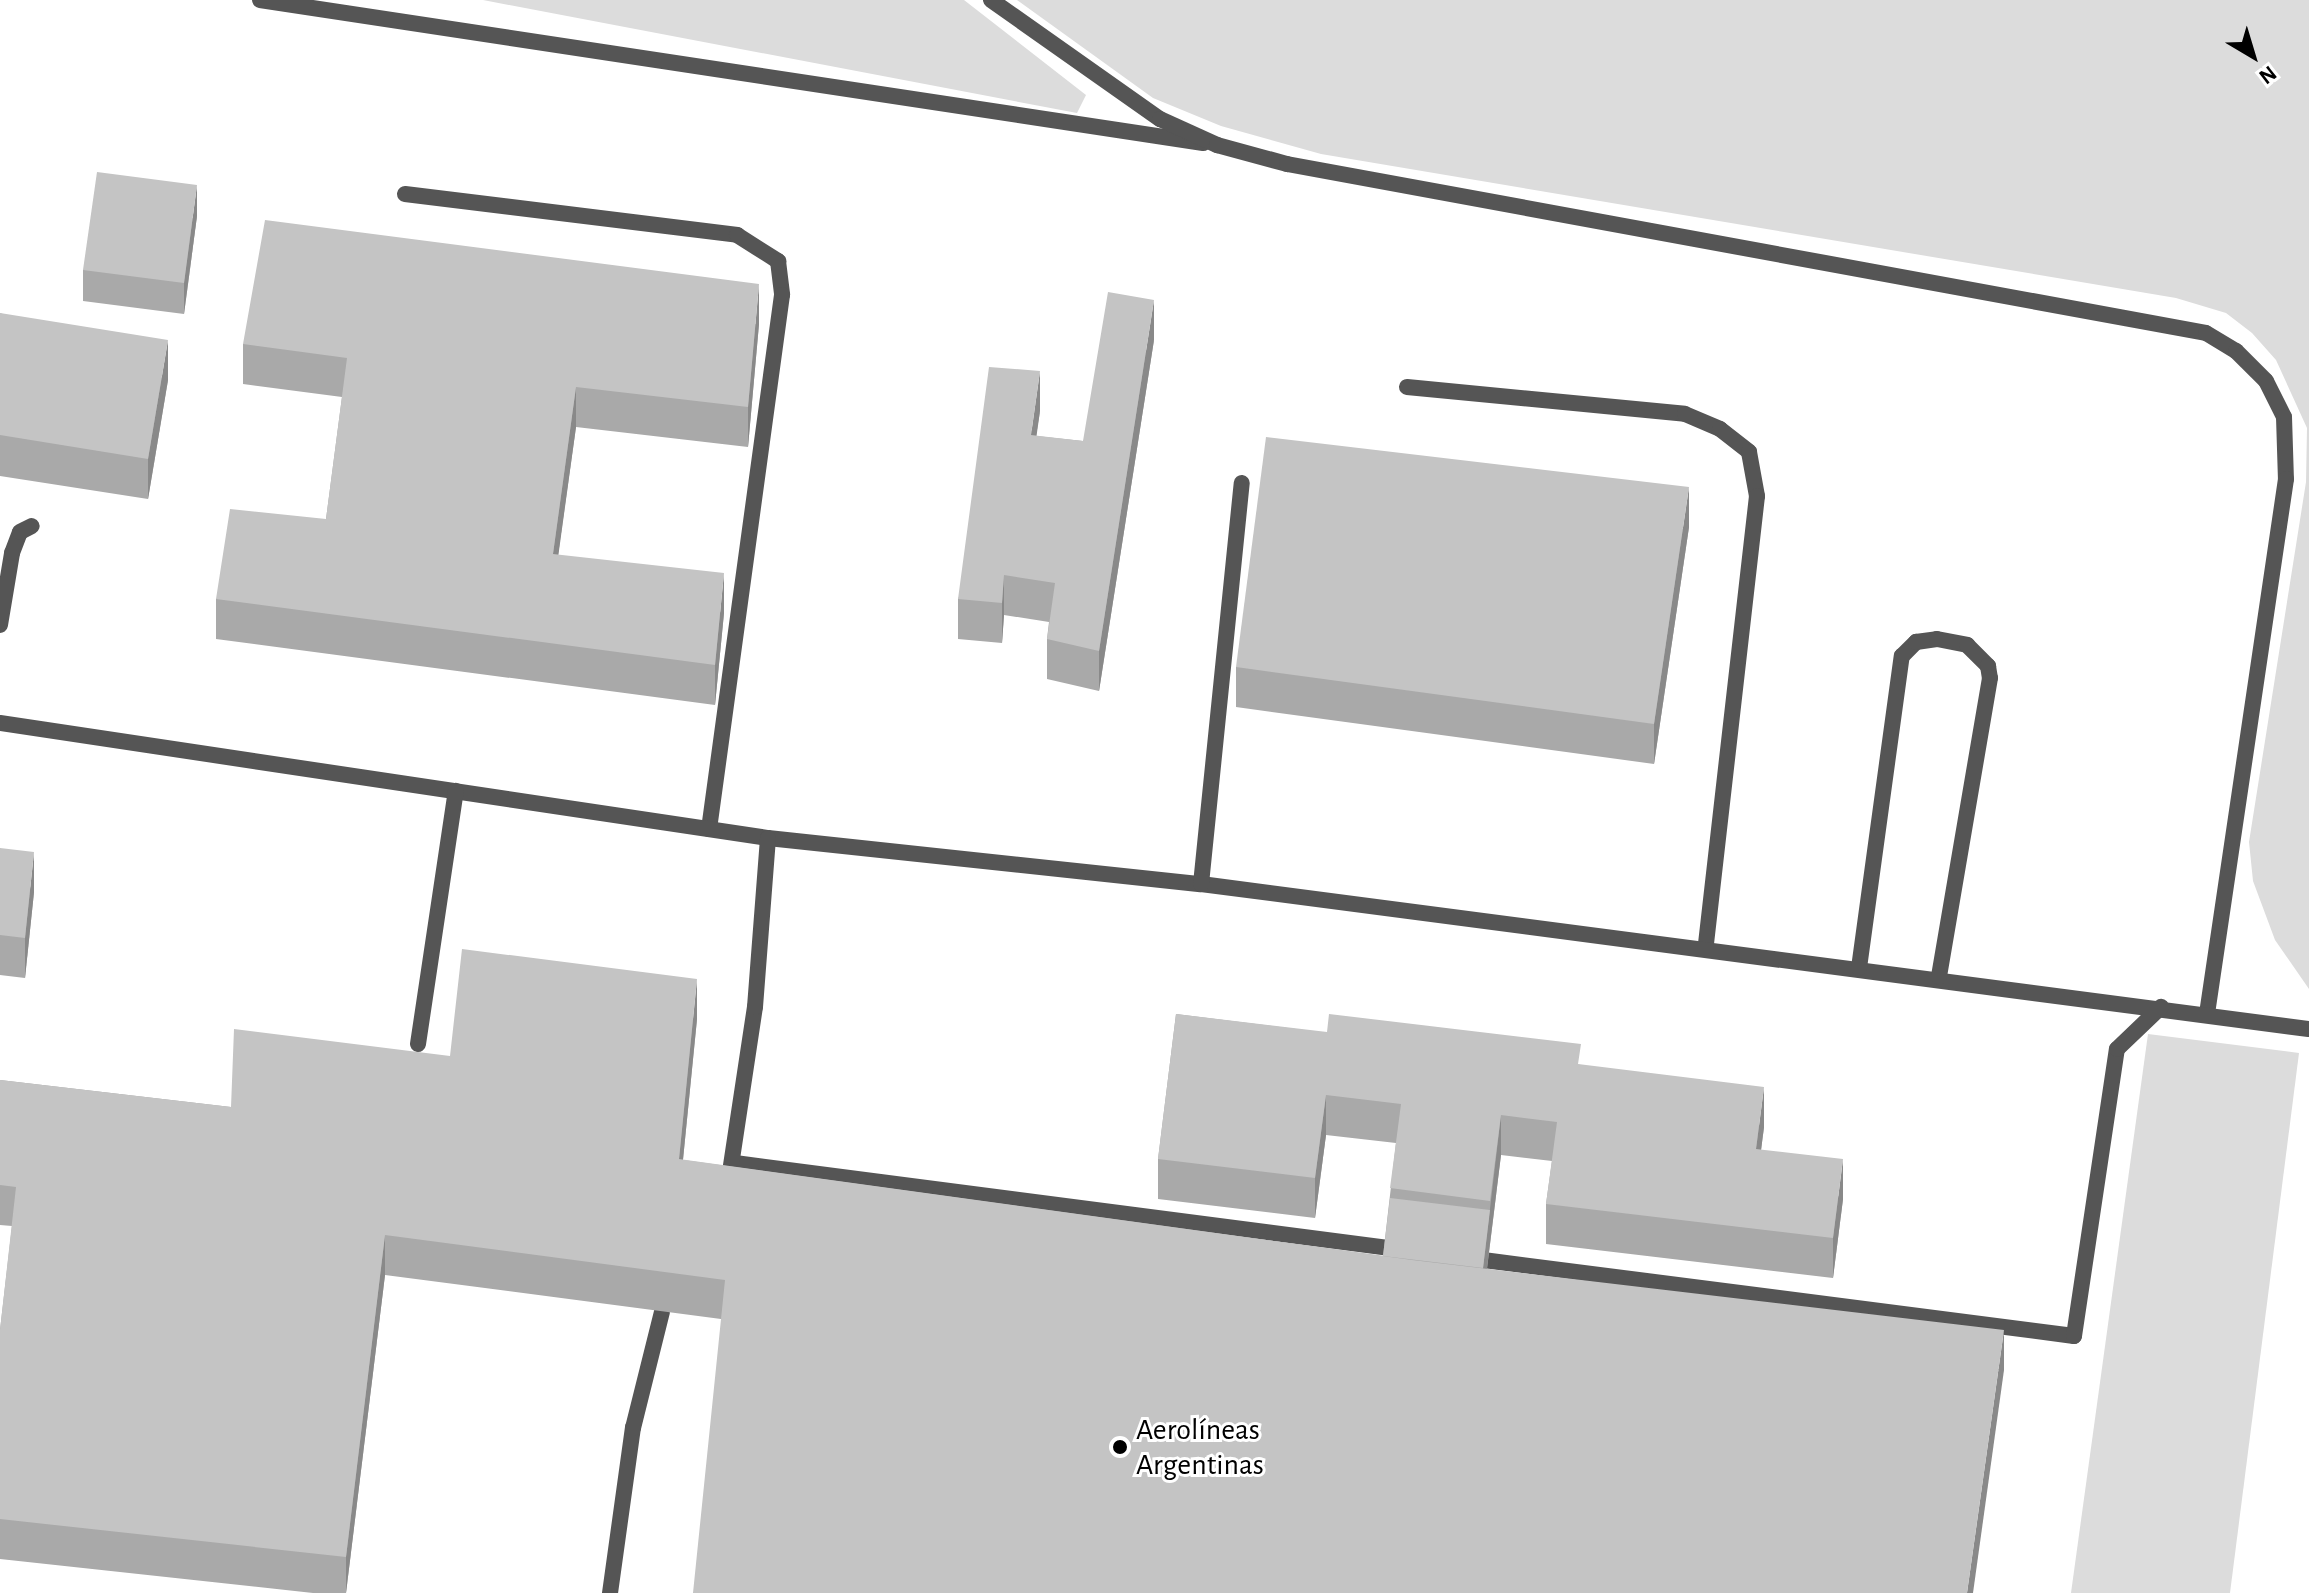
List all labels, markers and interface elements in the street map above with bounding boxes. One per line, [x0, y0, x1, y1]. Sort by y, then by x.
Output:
north arrow [2213, 16, 2293, 96]
text: N [2255, 62, 2281, 88]
place label: Aerolíneas Argentinas [1136, 1412, 1264, 1482]
marker: Aerolíneas Argentinas [1111, 1438, 1129, 1456]

